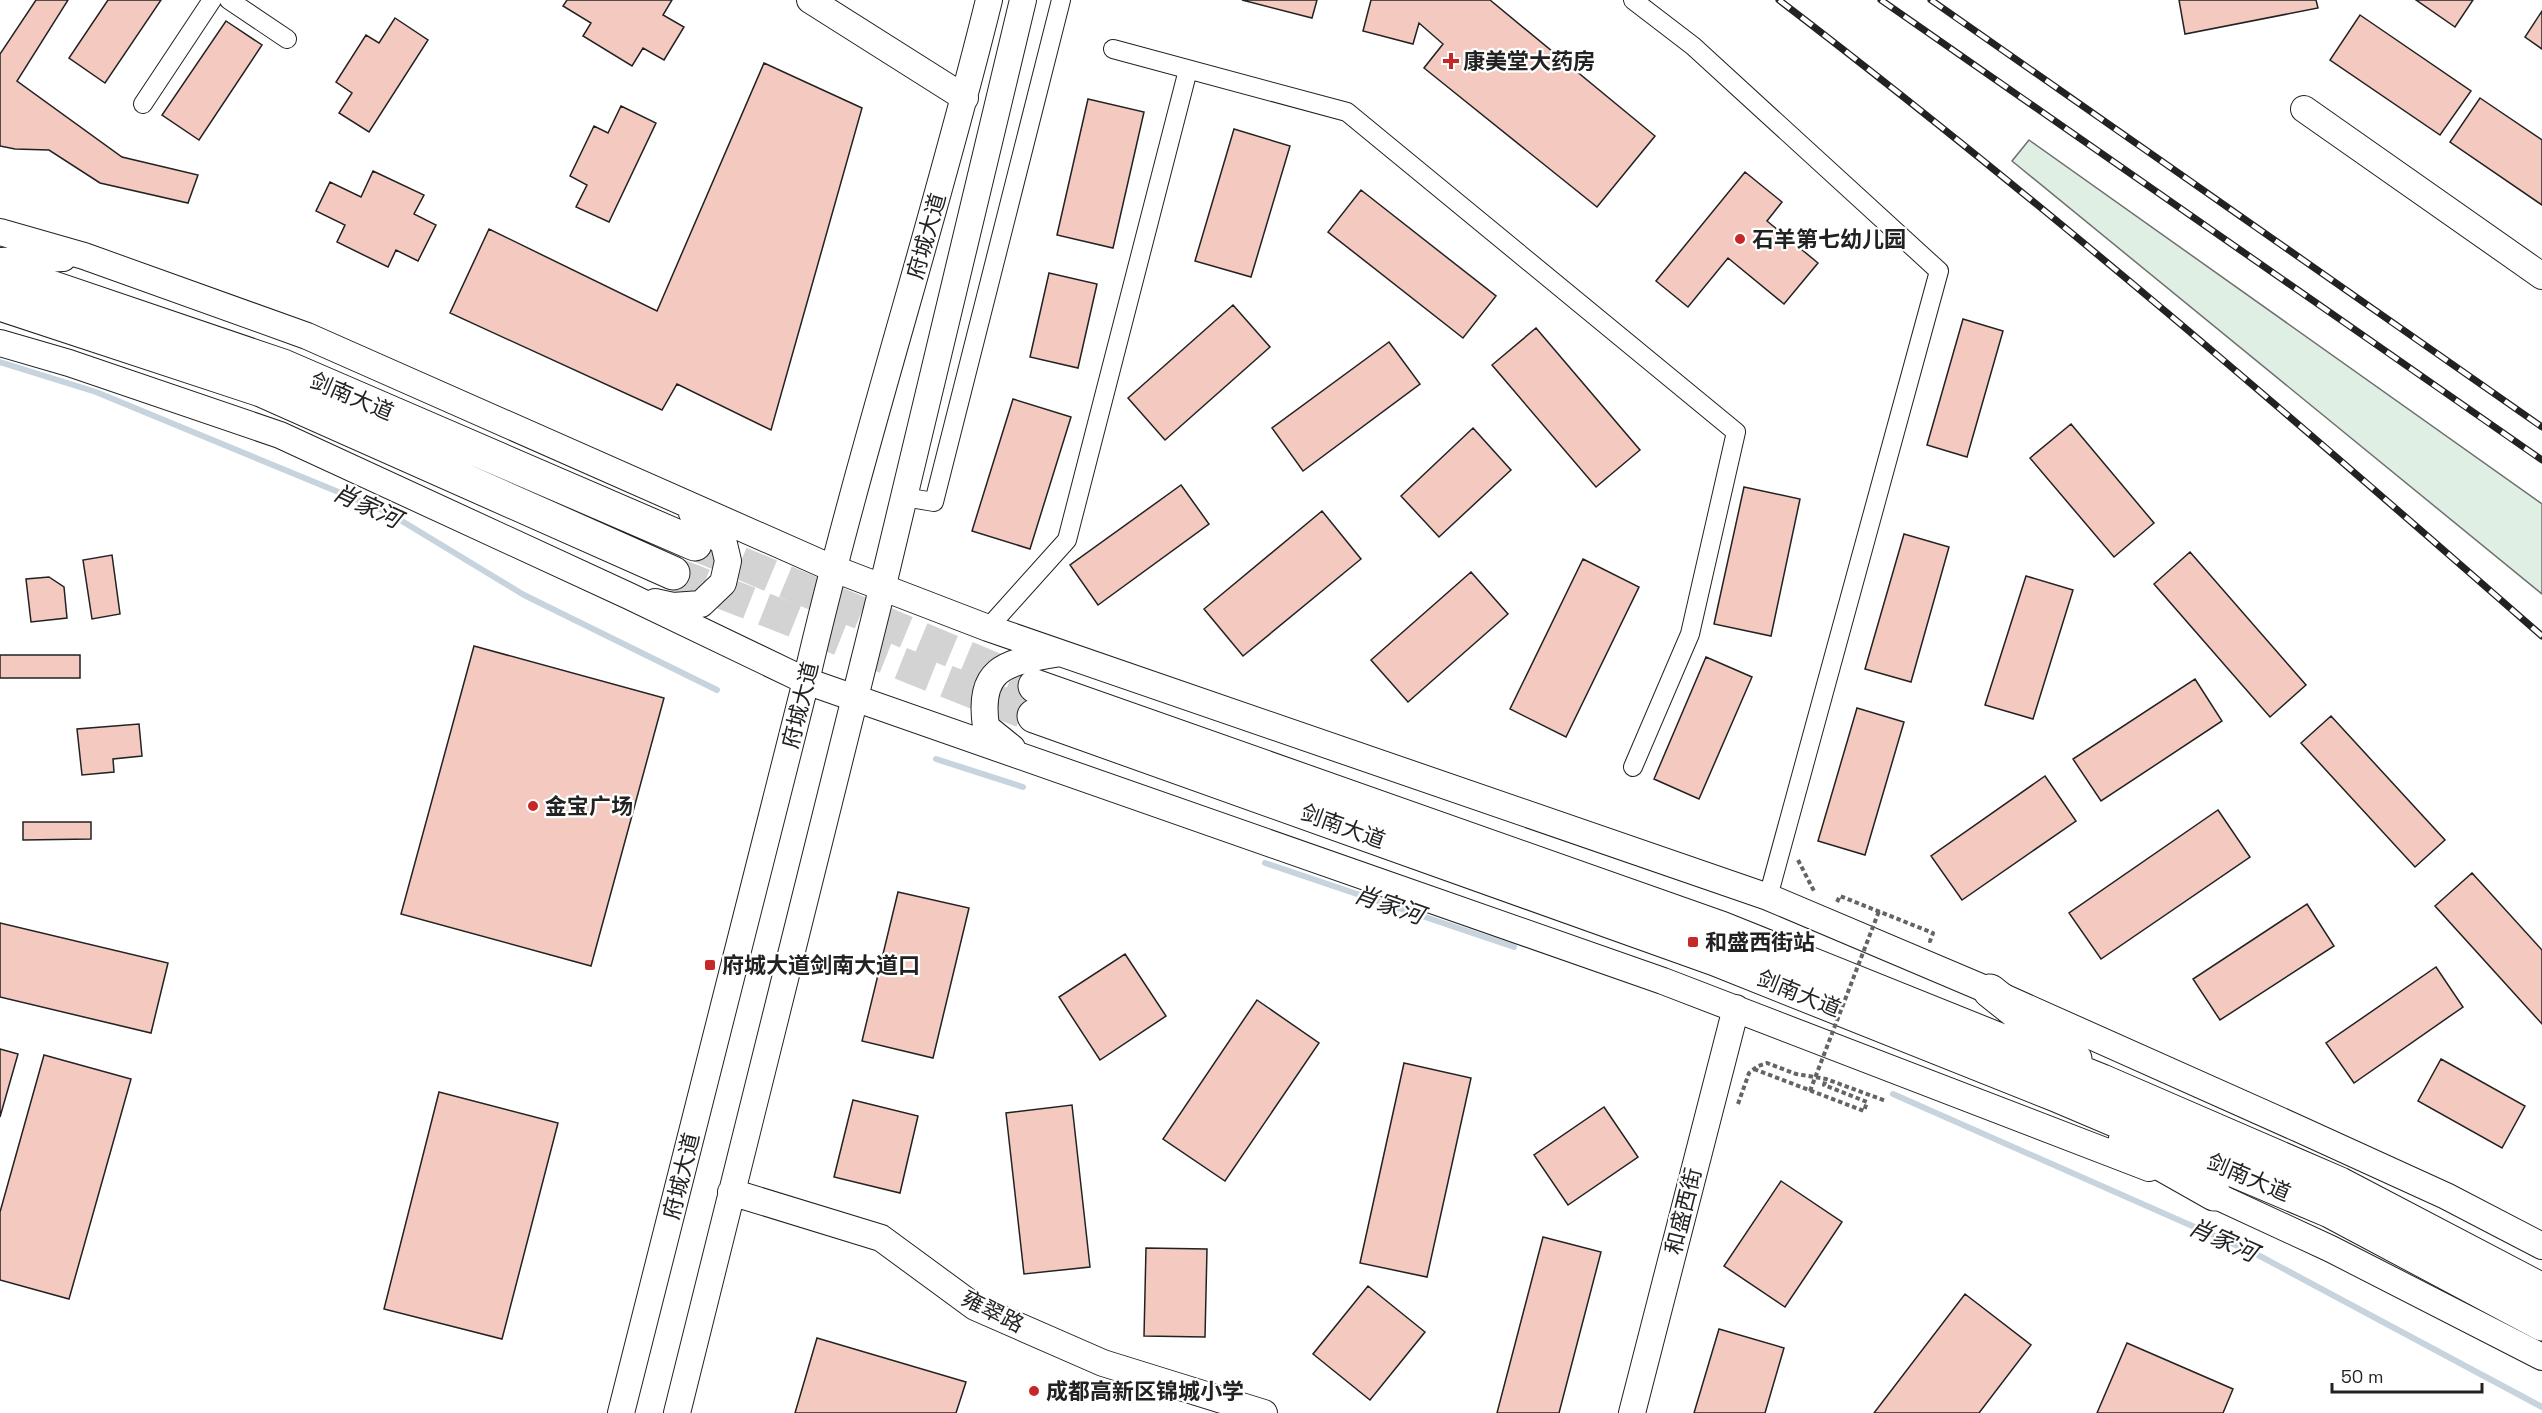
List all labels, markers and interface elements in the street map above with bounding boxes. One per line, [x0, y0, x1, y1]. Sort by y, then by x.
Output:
place label: 康美堂大药房 [1463, 47, 1595, 75]
marker: 康美堂大药房 [1444, 54, 1458, 68]
street label: 府城大道 [900, 190, 952, 282]
place label: 石羊第七幼儿园 [1752, 225, 1906, 253]
marker: 石羊第七幼儿园 [1733, 232, 1747, 246]
street label: 剑南大道 [306, 366, 398, 426]
water label: 肖家河 [328, 476, 410, 536]
street label: 府城大道 [776, 659, 824, 751]
place label: 金宝广场 [545, 792, 633, 820]
street label: 剑南大道 [1297, 798, 1389, 854]
marker: 金宝广场 [526, 799, 540, 813]
water label: 肖家河 [1350, 878, 1432, 932]
place label: 和盛西街站 [1705, 928, 1815, 956]
marker: 和盛西街站 [1686, 935, 1700, 949]
place label: 府城大道剑南大道口 [722, 951, 920, 979]
marker: 府城大道剑南大道口 [703, 958, 717, 972]
street label: 剑南大道 [1753, 964, 1845, 1022]
street label: 府城大道 [657, 1130, 705, 1222]
street label: 剑南大道 [2203, 1147, 2295, 1207]
street label: 和盛西街 [1659, 1165, 1707, 1257]
water label: 肖家河 [2184, 1211, 2266, 1270]
street label: 雍翠路 [957, 1284, 1029, 1338]
scale bar [2332, 1356, 2482, 1394]
text: 50 m [2341, 1365, 2383, 1388]
place label: 成都高新区锦城小学 [1046, 1377, 1244, 1405]
marker: 成都高新区锦城小学 [1027, 1384, 1041, 1398]

